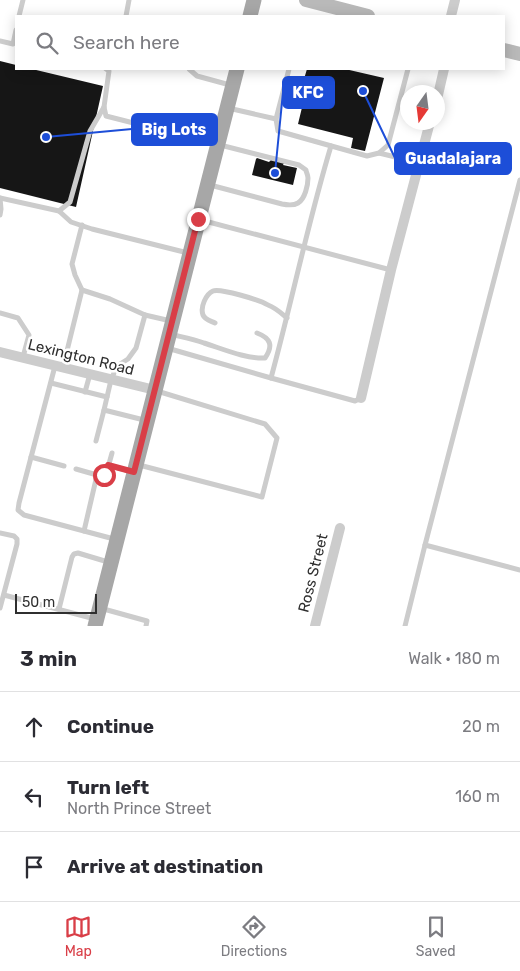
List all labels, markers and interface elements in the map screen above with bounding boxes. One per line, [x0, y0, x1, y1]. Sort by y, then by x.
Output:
search box [15, 15, 505, 70]
icon: search [33, 29, 61, 57]
text: Search here [73, 31, 180, 54]
callout: KFC [283, 77, 334, 108]
text: KFC [292, 83, 324, 102]
north arrow [400, 85, 445, 130]
callout: Big Lots [132, 114, 217, 145]
text: Big Lots [142, 120, 207, 139]
callout: Guadalajara [395, 143, 511, 174]
text: Guadalajara [405, 149, 501, 168]
route end [187, 208, 210, 231]
street label: Lexington Road [26, 335, 136, 379]
route start [93, 464, 116, 487]
street label: Ross Street [295, 532, 332, 614]
scale bar [15, 591, 98, 614]
text: 50 m [22, 594, 55, 611]
text: 3 min [20, 646, 77, 671]
text: Walk · 180 m [408, 649, 500, 668]
icon: ahead [20, 713, 48, 741]
text: Continue [67, 715, 154, 738]
text: 20 m [462, 717, 500, 736]
text: Turn left [67, 776, 149, 799]
icon: left [20, 783, 48, 811]
text: 160 m [455, 787, 500, 806]
text: North Prince Street [67, 799, 211, 818]
icon: arrive [20, 853, 48, 881]
text: Arrive at destination [67, 855, 263, 878]
tab: Map [64, 913, 92, 960]
tab: Directions [221, 913, 287, 960]
tab: Saved [416, 913, 456, 960]

